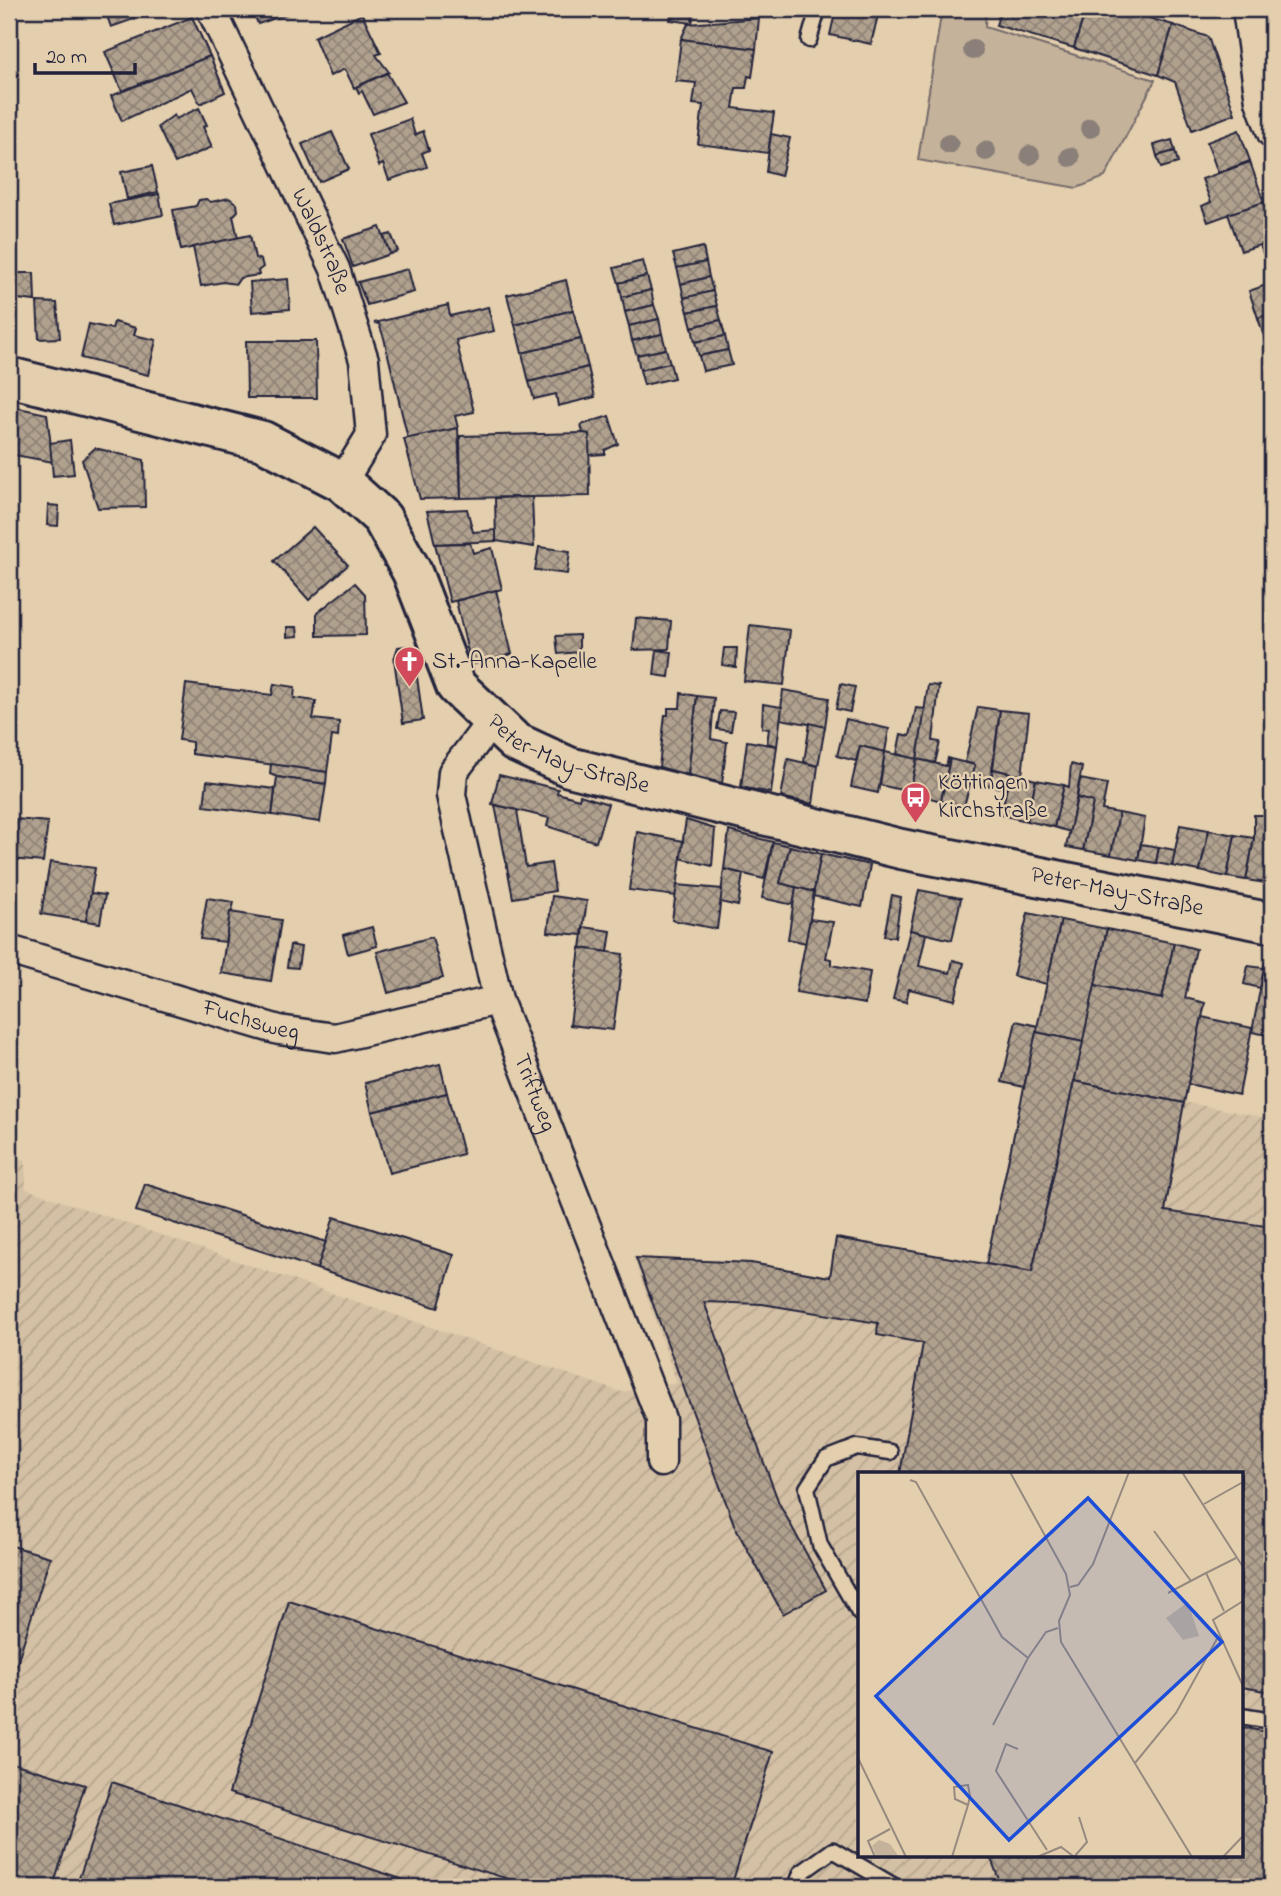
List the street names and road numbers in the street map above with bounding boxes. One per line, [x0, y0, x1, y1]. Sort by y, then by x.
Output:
street label: Waldstraße [281, 182, 359, 299]
street label: Peter-May-Straße [478, 706, 653, 804]
street label: Peter-May-Straße [1028, 858, 1207, 927]
street label: Fuchsweg [197, 990, 301, 1050]
street label: Triftweg [503, 1049, 565, 1137]

